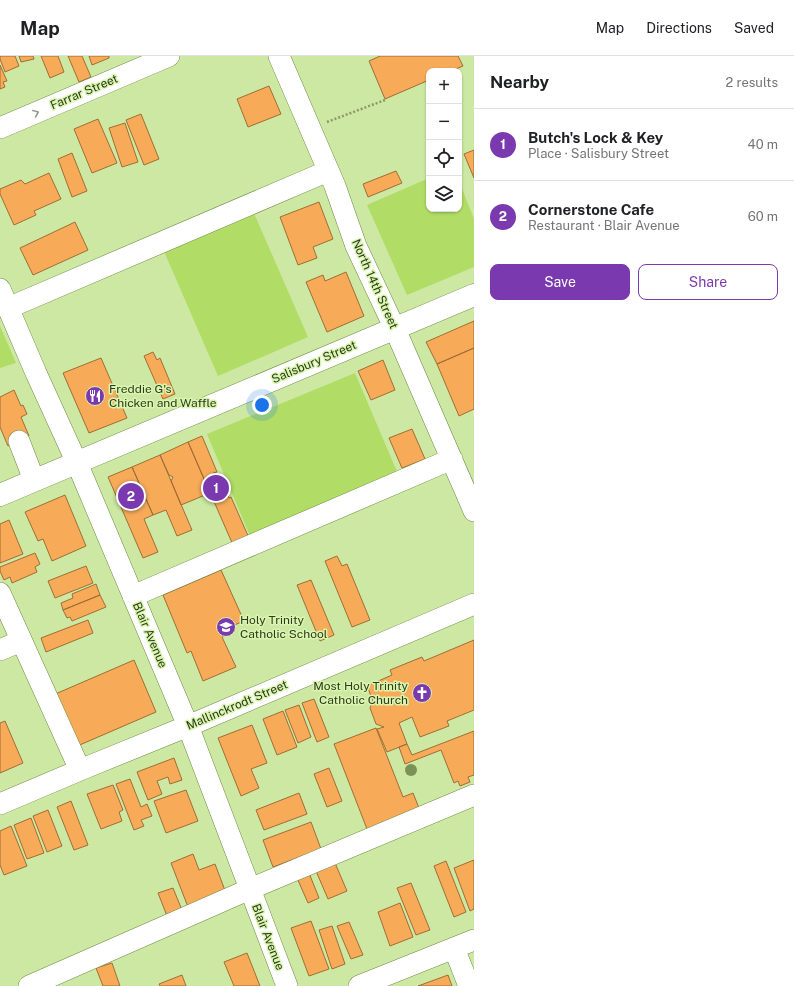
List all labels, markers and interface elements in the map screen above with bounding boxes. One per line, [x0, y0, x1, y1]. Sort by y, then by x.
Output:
text: Map [20, 17, 60, 39]
text: Map [596, 20, 624, 36]
text: Directions [646, 20, 712, 36]
text: Saved [734, 20, 774, 36]
map controls [426, 68, 462, 212]
button: + [426, 68, 462, 104]
street label: Farrar Street [48, 71, 120, 113]
text: Nearby [490, 72, 549, 92]
text: 2 results [726, 75, 778, 90]
button: − [426, 104, 462, 140]
one-way arrow [32, 109, 39, 117]
text: Butch's Lock & Key [528, 129, 663, 146]
text: 1 [500, 137, 506, 152]
text: 40 m [747, 137, 778, 152]
button: locate [426, 140, 462, 176]
text: Place · Salisbury Street [528, 146, 669, 161]
button: layers [426, 176, 462, 212]
text: Cornerstone Cafe [528, 201, 654, 218]
text: 2 [499, 209, 507, 224]
text: 60 m [748, 209, 778, 224]
text: Restaurant · Blair Avenue [528, 218, 680, 233]
street label: North 14th Street [349, 237, 401, 331]
button: Save [490, 264, 630, 300]
button: Share [638, 264, 778, 300]
street label: Salisbury Street [270, 338, 359, 386]
place label: Freddie G's Chicken and Waffle [109, 382, 217, 410]
restaurant icon: Freddie G's Chicken and Waffle [84, 385, 106, 407]
your location [252, 395, 272, 415]
pin: 1 [203, 473, 229, 503]
pin: 2 [118, 481, 144, 511]
street label: Blair Avenue [130, 600, 170, 670]
place label: Holy Trinity Catholic School [240, 613, 328, 641]
school or university icon: Holy Trinity Catholic School [215, 616, 237, 638]
street label: Mallinckrodt Street [184, 677, 290, 733]
place label: Most Holy Trinity Catholic Church [313, 679, 409, 707]
church icon: Most Holy Trinity Catholic Church [411, 682, 433, 704]
street label: Blair Avenue [249, 902, 287, 972]

